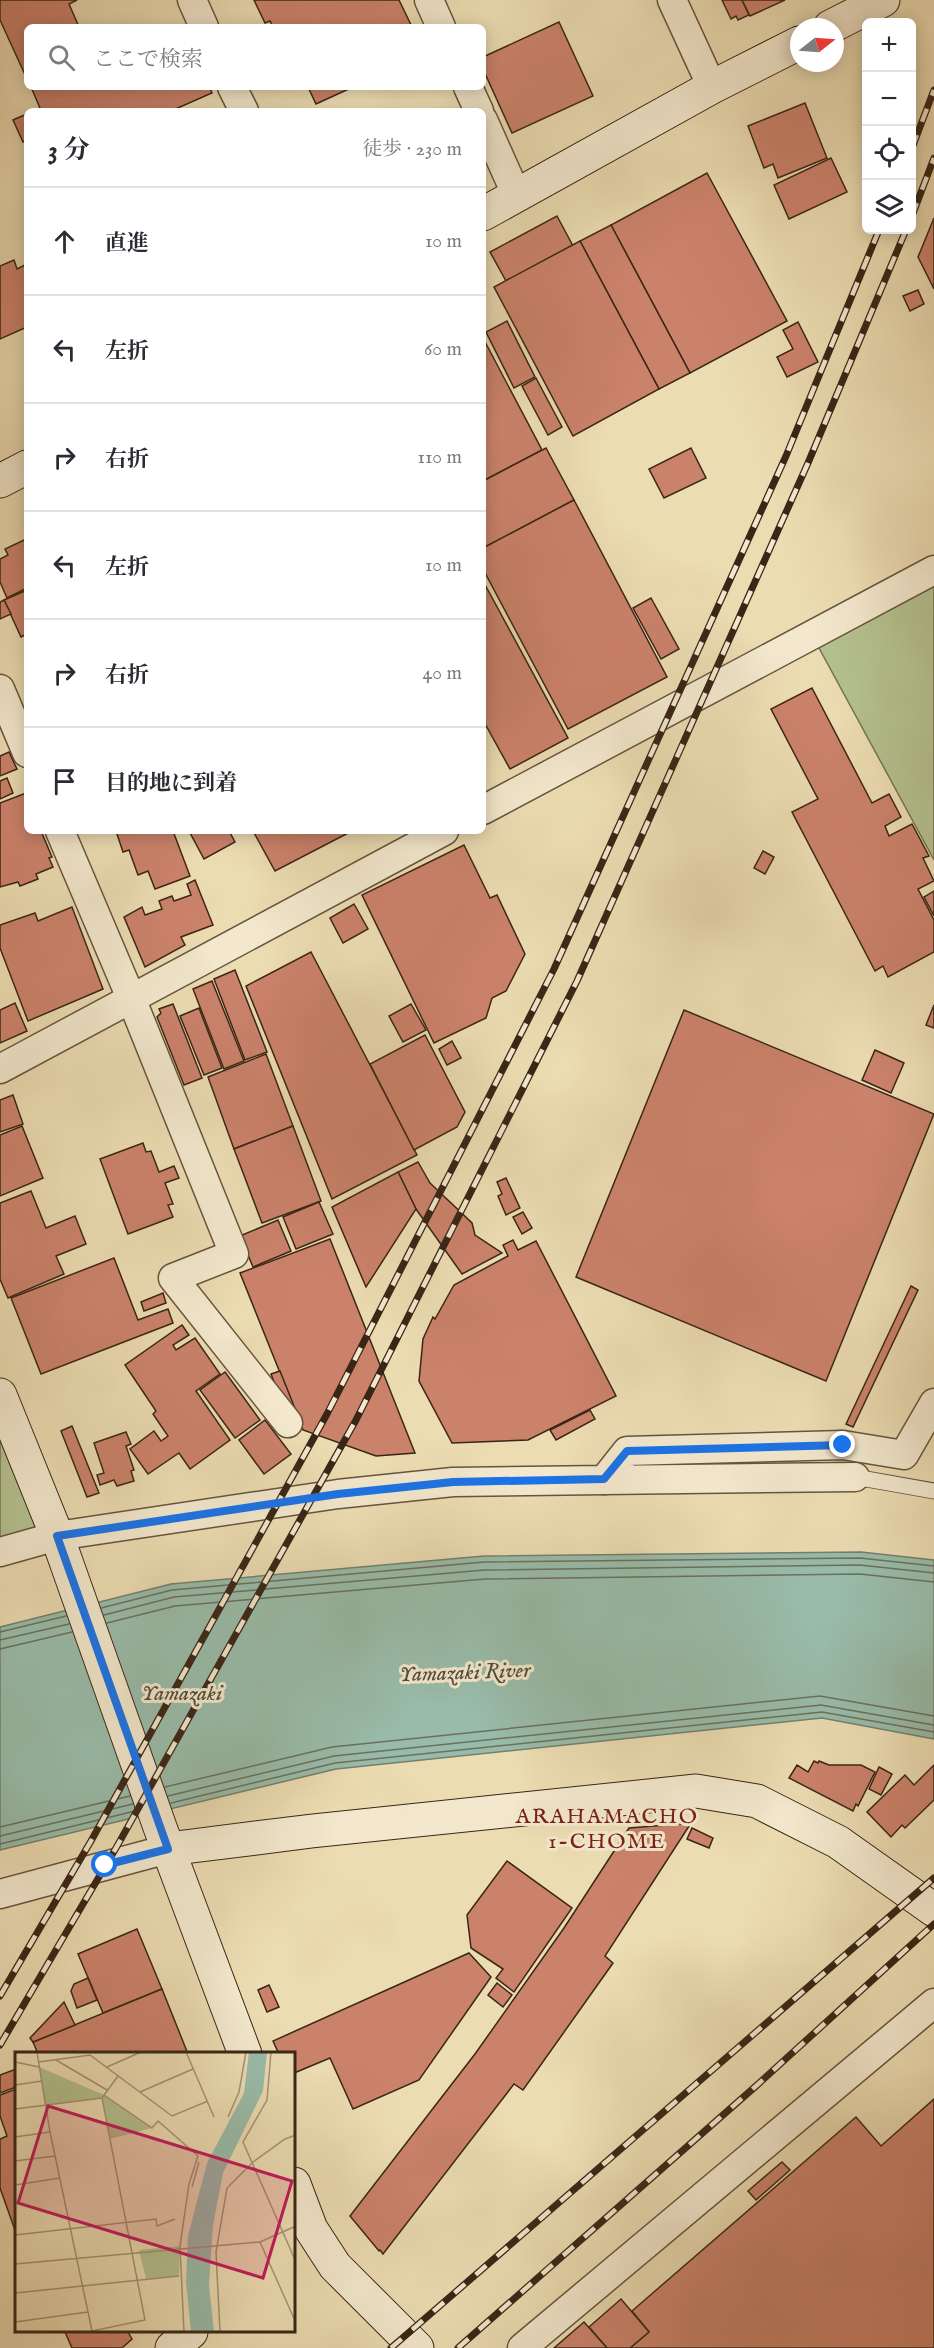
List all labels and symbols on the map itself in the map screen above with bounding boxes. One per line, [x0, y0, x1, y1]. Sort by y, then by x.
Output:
north arrow [790, 18, 844, 72]
route end [829, 1431, 855, 1457]
water label: Yamazaki River [399, 1657, 532, 1689]
water label: Yamazaki [142, 1680, 224, 1708]
district label: ARAHAMACHO 1-CHOME [514, 1803, 699, 1856]
route start [91, 1851, 117, 1877]
inset map [15, 2052, 296, 2333]

